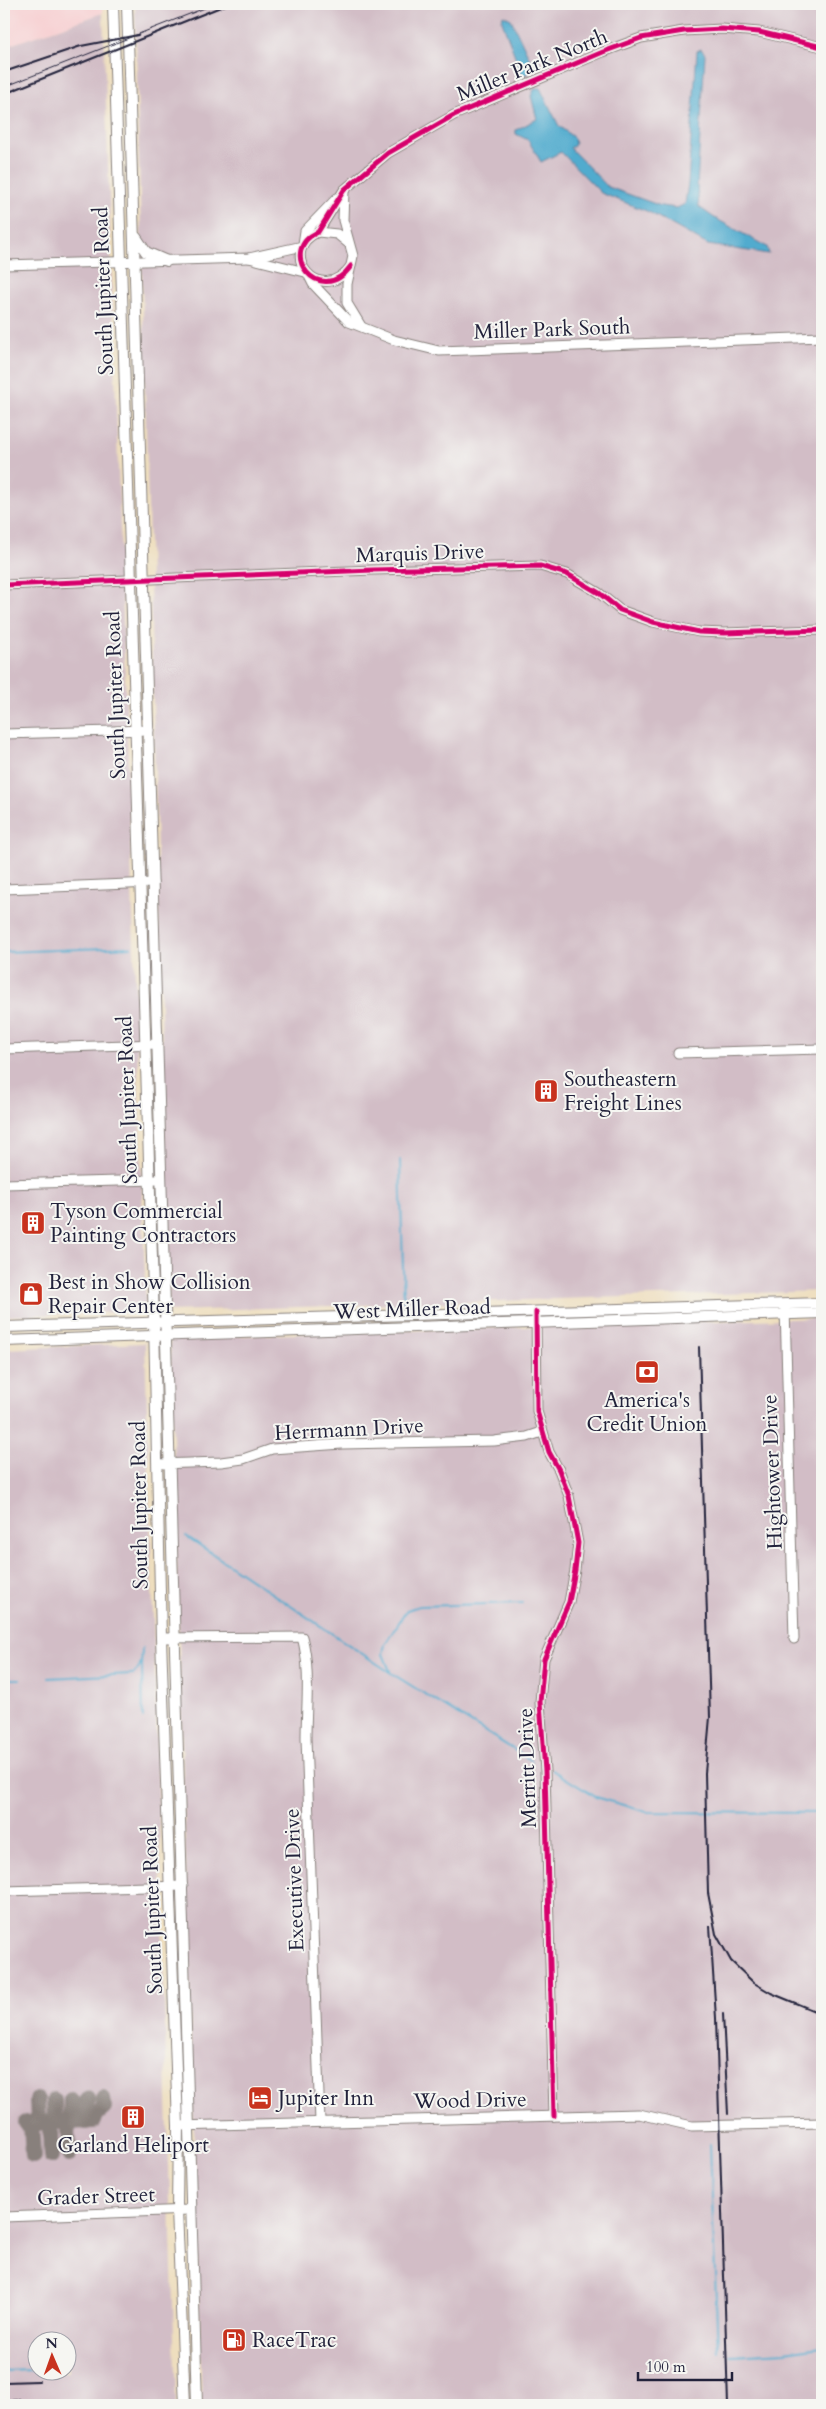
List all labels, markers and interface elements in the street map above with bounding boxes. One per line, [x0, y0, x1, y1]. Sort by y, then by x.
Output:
street label: Miller Park North [452, 22, 612, 109]
street label: South Jupiter Road [86, 206, 121, 376]
street label: Miller Park South [473, 312, 631, 347]
street label: Marquis Drive [355, 537, 485, 570]
street label: South Jupiter Road [98, 610, 133, 780]
street label: South Jupiter Road [110, 1015, 145, 1185]
place label: Southeastern Freight Lines [564, 1065, 682, 1118]
building icon: Southeastern Freight Lines [533, 1078, 559, 1104]
place label: Tyson Commercial Painting Contractors [50, 1197, 236, 1250]
building icon: Tyson Commercial Painting Contractors [20, 1210, 46, 1236]
place label: Best in Show Collision Repair Center [48, 1268, 251, 1321]
shop icon: Best in Show Collision Repair Center [18, 1281, 44, 1307]
street label: West Miller Road [332, 1292, 491, 1327]
bank icon: America's Credit Union [634, 1359, 660, 1385]
place label: America's Credit Union [587, 1386, 708, 1439]
street label: Hightower Drive [755, 1394, 790, 1550]
street label: Herrmann Drive [274, 1411, 424, 1448]
street label: South Jupiter Road [124, 1420, 155, 1590]
street label: Merritt Drive [511, 1707, 544, 1829]
street label: Executive Drive [278, 1808, 311, 1952]
street label: South Jupiter Road [135, 1825, 170, 1995]
place label: Jupiter Inn [275, 2084, 374, 2113]
hotel icon: Jupiter Inn [247, 2085, 273, 2111]
street label: Wood Drive [412, 2085, 527, 2116]
building icon: Garland Heliport [120, 2104, 146, 2130]
place label: Garland Heliport [57, 2131, 209, 2160]
street label: Grader Street [37, 2180, 156, 2213]
place label: RaceTrac [252, 2326, 336, 2355]
fuel station icon: RaceTrac [221, 2327, 247, 2353]
north arrow [28, 2332, 78, 2382]
text: N [45, 2334, 58, 2353]
scale bar [638, 2349, 732, 2381]
text: 100 m [646, 2357, 686, 2377]

